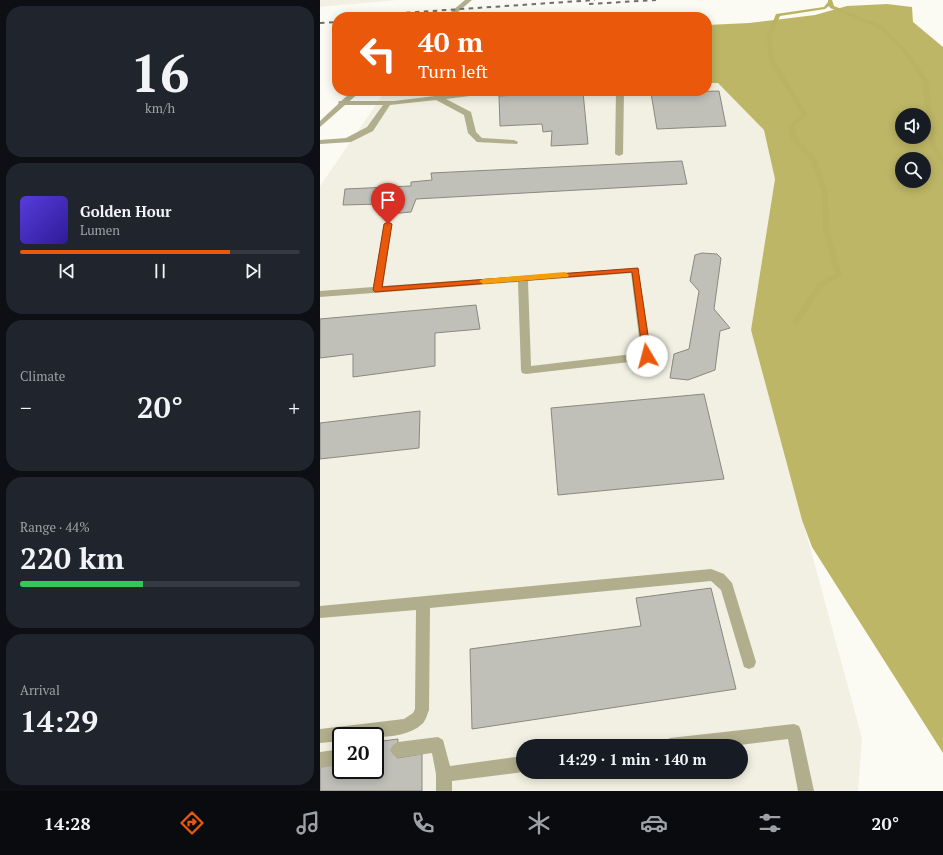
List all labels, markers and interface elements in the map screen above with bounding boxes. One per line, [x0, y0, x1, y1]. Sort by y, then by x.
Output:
text: 40 m [418, 23, 483, 60]
icon: left [352, 28, 404, 80]
text: 16 [131, 38, 189, 107]
text: Turn left [418, 59, 488, 83]
text: km/h [145, 99, 175, 117]
map controls [895, 108, 931, 188]
button: sound [895, 108, 931, 144]
button: search [895, 152, 931, 188]
pin [371, 183, 405, 224]
icon: arrive [377, 189, 399, 211]
text: Golden Hour [80, 201, 172, 221]
text: Lumen [80, 221, 120, 239]
icon: previous [56, 260, 78, 282]
icon: pause [149, 260, 171, 282]
icon: next [242, 260, 264, 282]
position arrow [626, 335, 668, 377]
text: Climate [20, 367, 65, 385]
text: 20° [137, 387, 183, 427]
text: − [20, 393, 32, 422]
text: + [288, 393, 300, 422]
text: Range · 44% [20, 518, 90, 536]
text: 220 km [20, 538, 124, 578]
text: Arrival [20, 681, 60, 699]
text: 14:29 [20, 701, 98, 741]
speed limit sign: 20 [332, 727, 384, 779]
text: 14:29 · 1 min · 140 m [558, 749, 706, 769]
icon: directions [178, 809, 206, 837]
icon: music [294, 809, 322, 837]
icon: phone [409, 809, 437, 837]
icon: climate [525, 809, 553, 837]
icon: car [640, 809, 668, 837]
icon: filters [756, 809, 784, 837]
text: 14:28 [44, 811, 91, 835]
text: 20° [871, 811, 899, 835]

